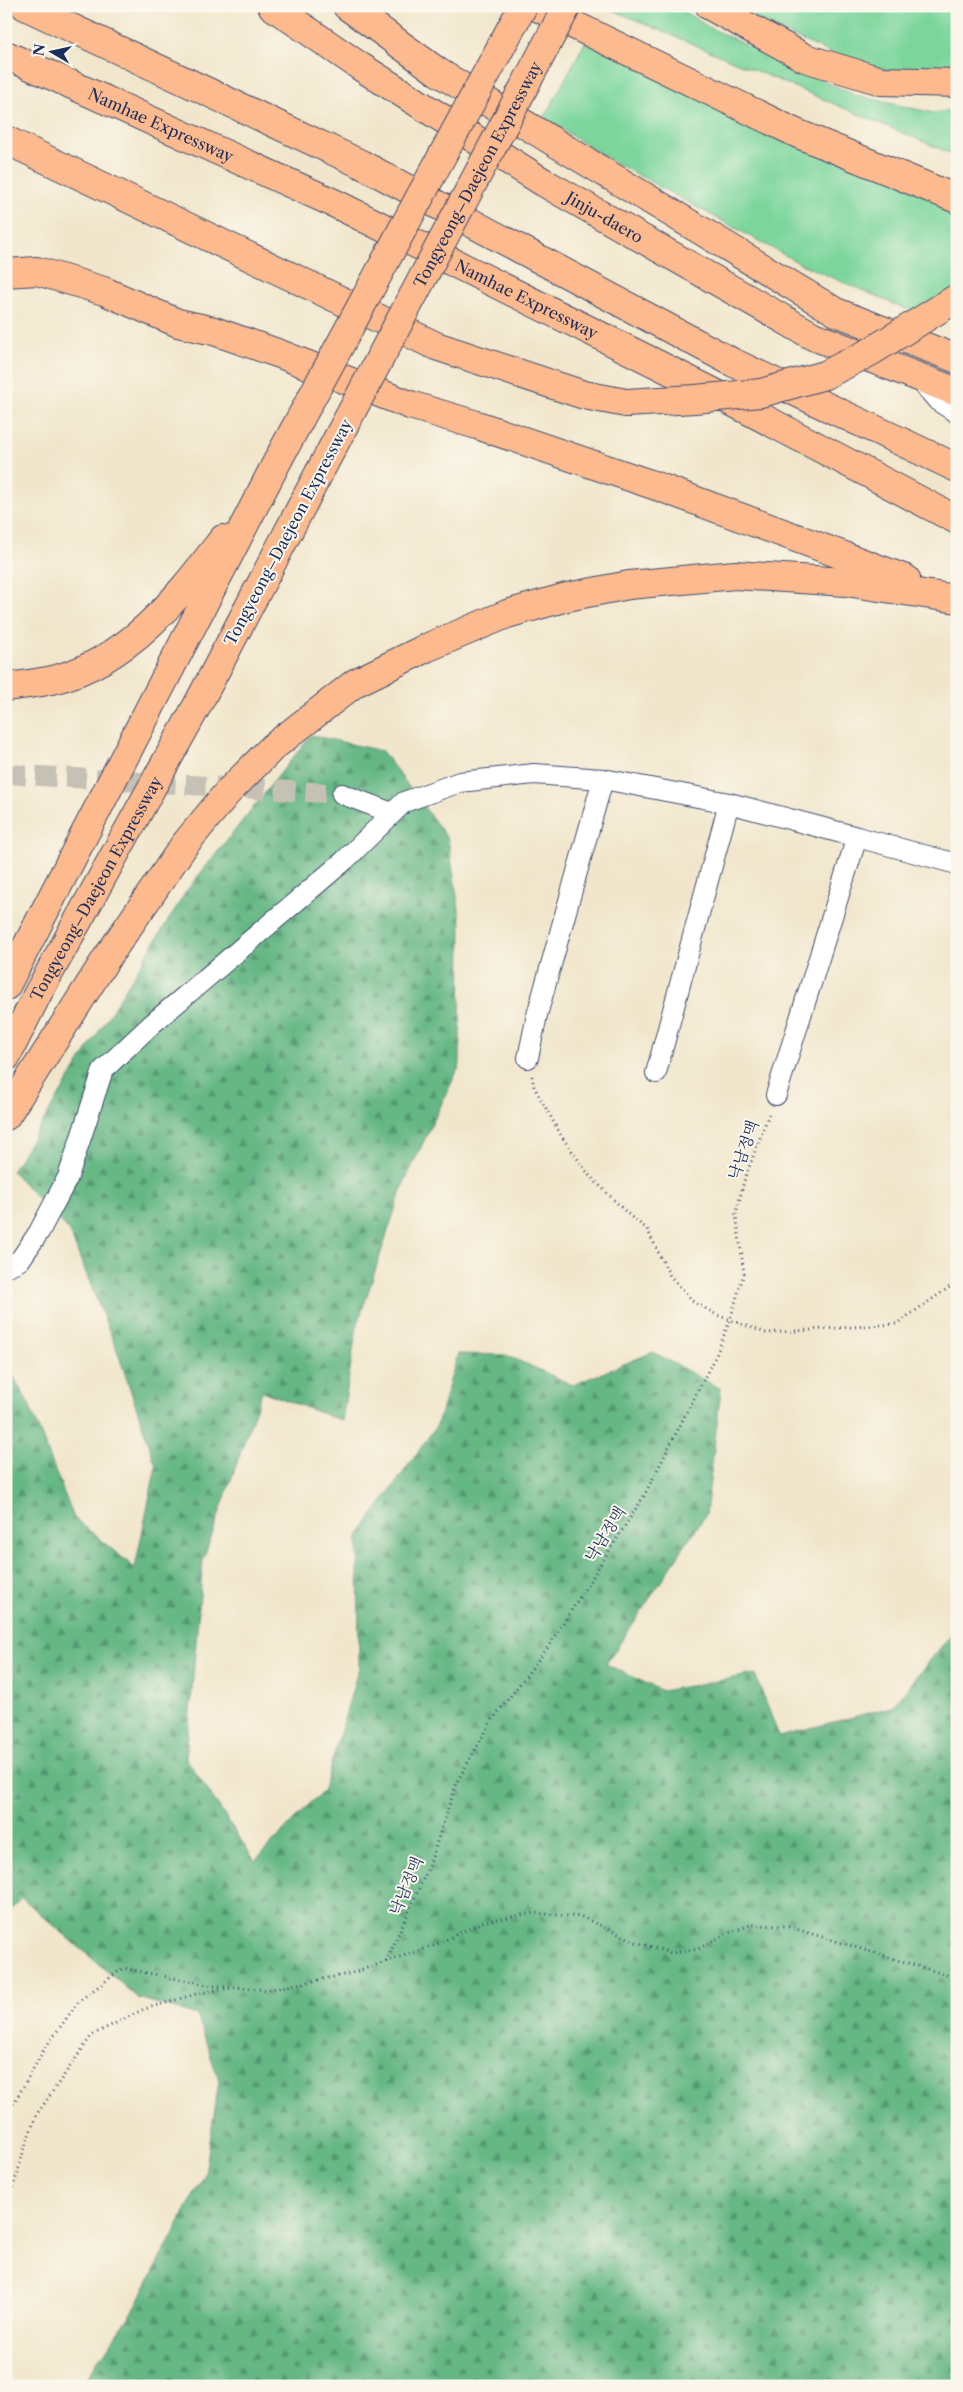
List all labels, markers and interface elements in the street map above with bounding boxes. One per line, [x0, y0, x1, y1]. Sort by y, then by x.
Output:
north arrow [28, 28, 78, 78]
text: N [29, 43, 49, 57]
street label: Tongyeong–Daejeon Expressway [409, 57, 546, 291]
street label: Namhae Expressway [85, 83, 238, 167]
street label: Jinju-daero [560, 186, 647, 247]
street label: Namhae Expressway [452, 255, 602, 344]
street label: Tongyeong–Daejeon Expressway [220, 414, 357, 649]
street label: Tongyeong–Daejeon Expressway [26, 772, 167, 1004]
street label: 낙남정맥 [723, 1118, 763, 1182]
street label: 낙남정맥 [580, 1502, 630, 1566]
street label: 낙남정맥 [385, 1854, 427, 1918]

